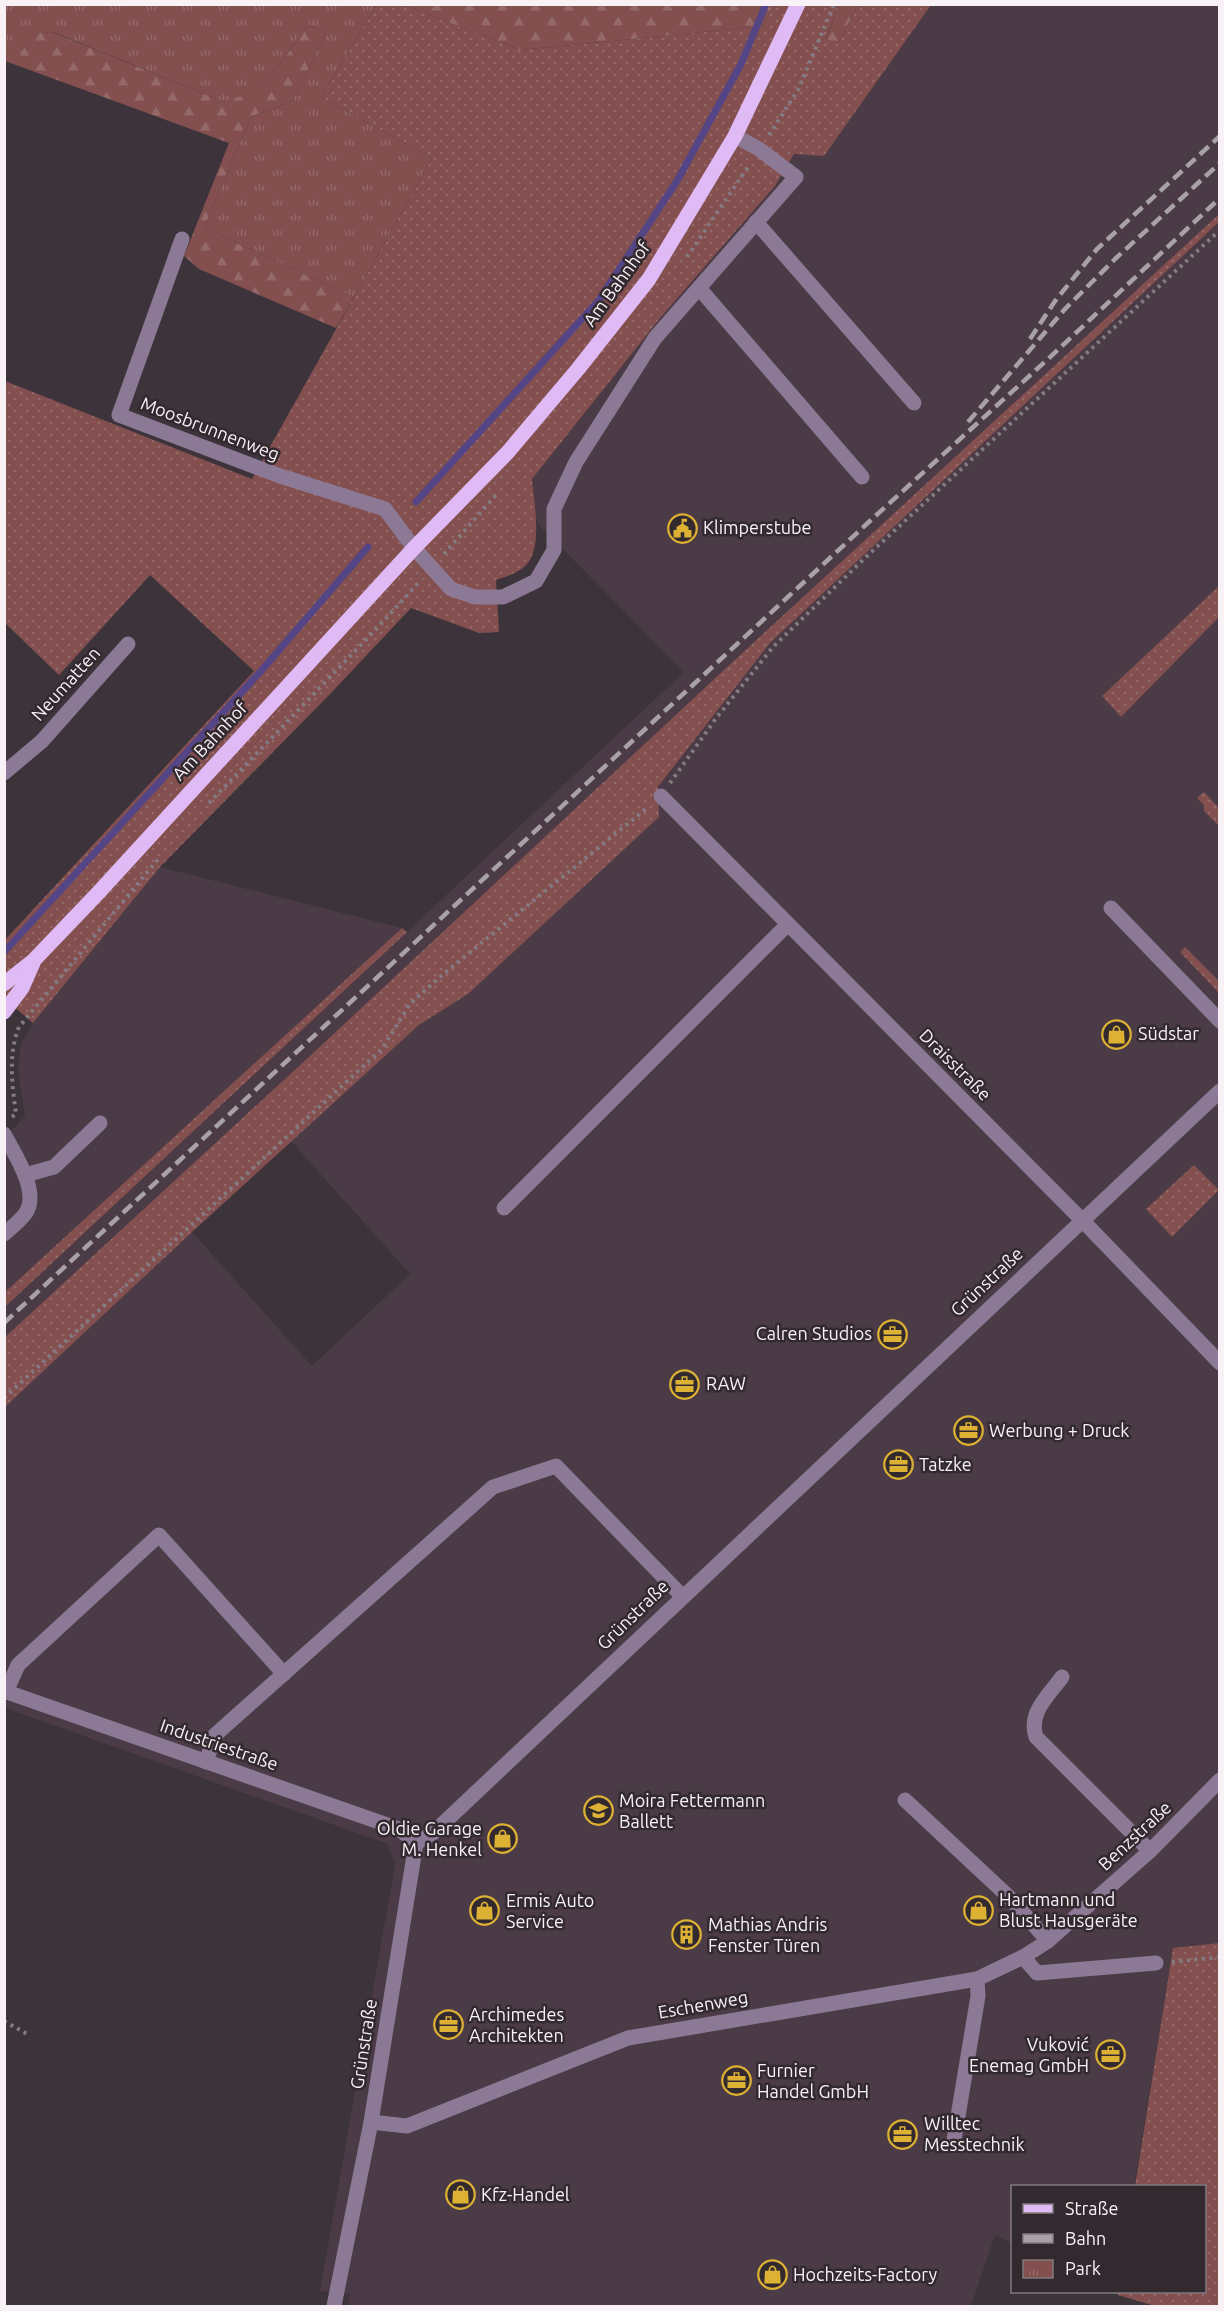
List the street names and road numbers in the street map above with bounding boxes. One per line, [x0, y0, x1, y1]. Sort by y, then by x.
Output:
street label: Am Bahnhof [579, 237, 654, 330]
street label: Moosbrunnenweg [138, 392, 283, 464]
street label: Neumatten [27, 642, 104, 724]
street label: Am Bahnhof [168, 697, 251, 784]
street label: Draisstraße [916, 1024, 996, 1104]
street label: Grünstraße [946, 1243, 1026, 1320]
street label: Grünstraße [593, 1575, 672, 1653]
street label: Industriestraße [158, 1715, 281, 1774]
street label: Benzstraße [1094, 1797, 1175, 1874]
street label: Eschenweg [656, 1986, 749, 2022]
street label: Grünstraße [346, 1997, 380, 2090]

